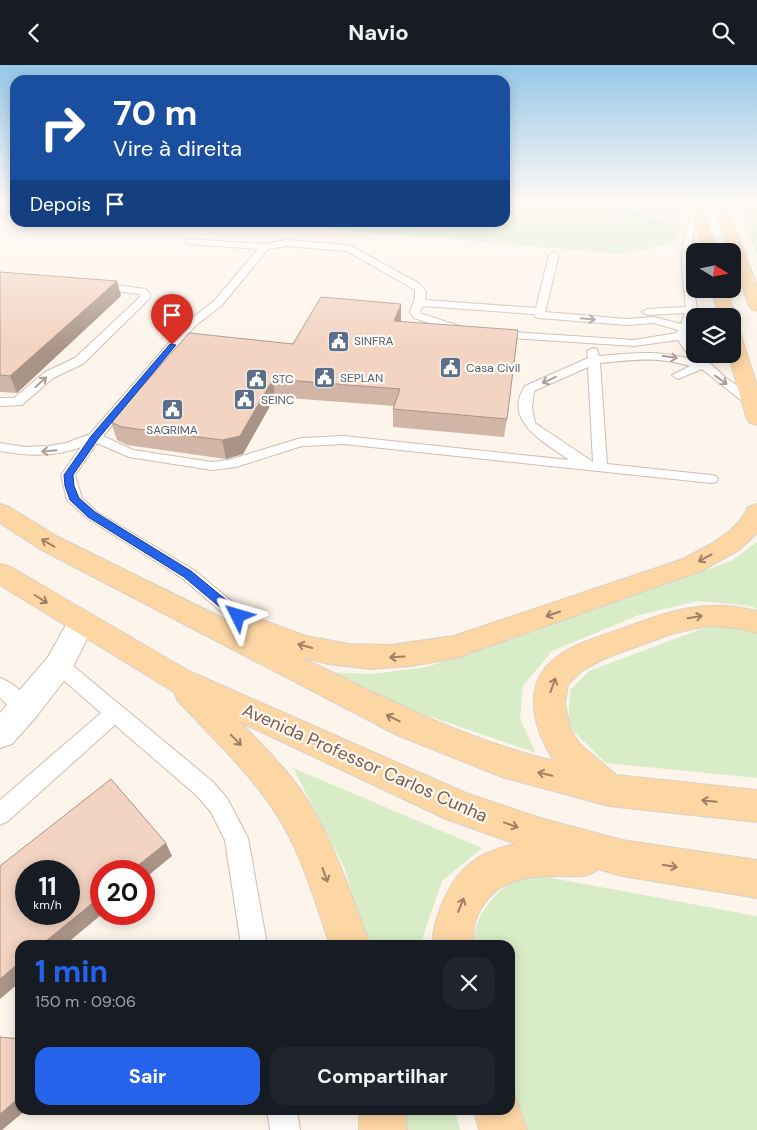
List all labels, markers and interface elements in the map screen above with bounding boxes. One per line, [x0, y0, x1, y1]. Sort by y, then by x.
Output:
text: Navio [348, 18, 409, 47]
icon: back [20, 19, 48, 47]
icon: search [709, 19, 737, 47]
text: 70 m [113, 90, 197, 136]
icon: right [30, 95, 95, 160]
text: Vire à direita [113, 134, 242, 163]
icon: arrive [101, 190, 129, 218]
text: Depois [30, 192, 91, 217]
north arrow [686, 243, 741, 297]
map controls [686, 243, 741, 363]
pin [151, 294, 193, 345]
icon: arrive [158, 301, 186, 329]
button: layers [686, 308, 741, 363]
one-way arrow [580, 314, 596, 323]
public building icon: SINFRA [326, 329, 350, 353]
place label: SINFRA [354, 333, 394, 349]
one-way arrow [661, 353, 677, 363]
public building icon: Casa Civil [438, 356, 462, 380]
place label: Casa Civil [466, 360, 520, 376]
public building icon: SEPLAN [312, 366, 336, 390]
public building icon: STC [244, 367, 268, 391]
place label: SEPLAN [340, 370, 383, 386]
place label: STC [272, 371, 294, 387]
one-way arrow [713, 375, 727, 385]
one-way arrow [35, 376, 48, 388]
one-way arrow [542, 376, 557, 386]
public building icon: SEINC [233, 388, 257, 412]
place label: SEINC [261, 392, 295, 408]
public building icon: SAGRIMA [160, 397, 184, 421]
place label: SAGRIMA [146, 422, 198, 438]
one-way arrow [41, 446, 57, 456]
one-way arrow [42, 537, 56, 547]
one-way arrow [698, 554, 713, 563]
position arrow [211, 589, 263, 641]
one-way arrow [34, 595, 48, 605]
one-way arrow [545, 609, 561, 619]
one-way arrow [686, 611, 702, 621]
one-way arrow [297, 641, 313, 650]
one-way arrow [389, 652, 405, 661]
one-way arrow [549, 678, 558, 693]
street label: Avenida Professor Carlos Cunha [239, 698, 491, 828]
one-way arrow [386, 712, 401, 722]
one-way arrow [230, 734, 242, 747]
one-way arrow [538, 769, 554, 778]
one-way arrow [701, 796, 717, 806]
one-way arrow [503, 821, 519, 830]
speed limit sign: 20 [90, 860, 155, 925]
one-way arrow [662, 861, 678, 871]
one-way arrow [321, 866, 330, 882]
text: 11 [38, 870, 57, 903]
text: km/h [33, 897, 62, 913]
one-way arrow [457, 898, 467, 913]
text: 1 min [35, 952, 108, 991]
button: close [443, 957, 495, 1009]
text: 150 m · 09:06 [35, 991, 136, 1012]
button: Sair [35, 1047, 260, 1105]
button: Compartilhar [270, 1047, 495, 1105]

